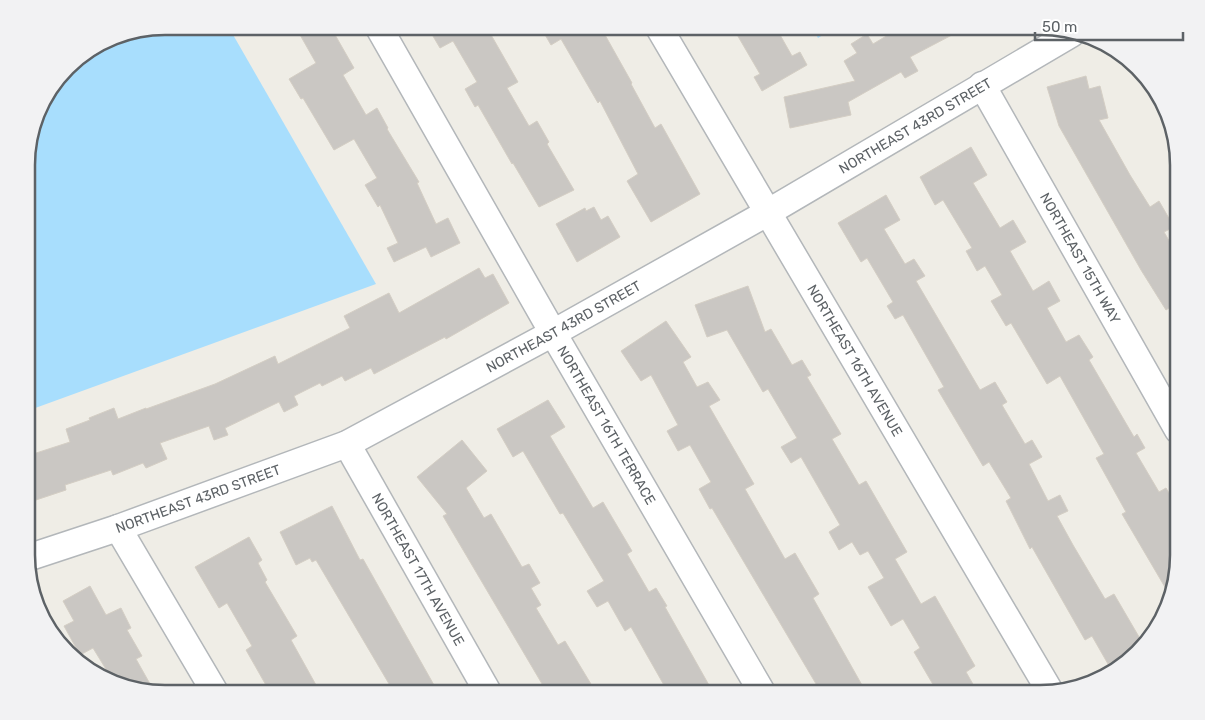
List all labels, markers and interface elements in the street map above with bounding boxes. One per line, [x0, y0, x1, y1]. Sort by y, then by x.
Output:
scale bar [1035, 10, 1182, 42]
text: 50 m [1042, 18, 1077, 36]
street label: NORTHEAST 43RD STREET [836, 75, 995, 178]
street label: NORTHEAST 15TH WAY [1036, 190, 1124, 327]
street label: NORTHEAST 43RD STREET [483, 277, 644, 376]
street label: NORTHEAST 16TH AVENUE [803, 282, 906, 440]
street label: NORTHEAST 16TH TERRACE [553, 343, 659, 508]
street label: NORTHEAST 43RD STREET [113, 461, 283, 537]
street label: NORTHEAST 17TH AVENUE [368, 490, 468, 649]

